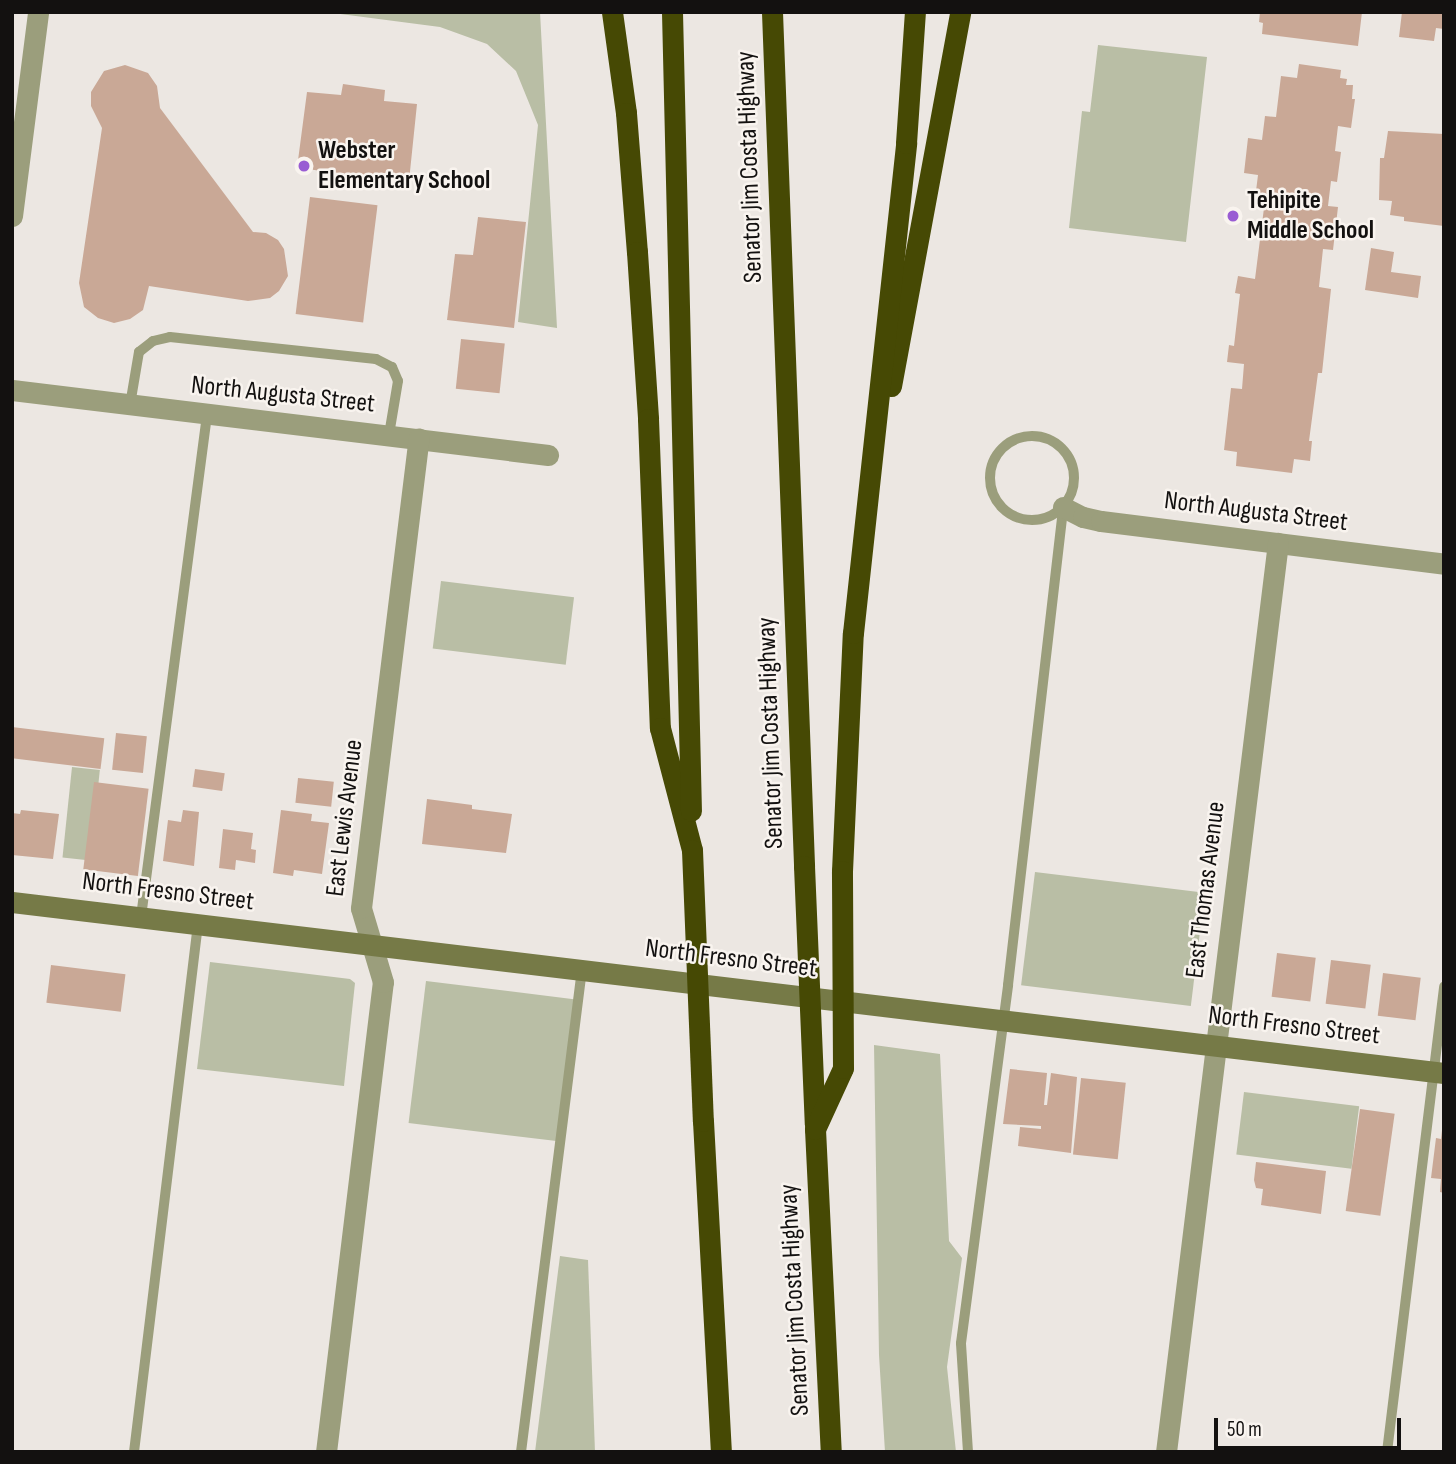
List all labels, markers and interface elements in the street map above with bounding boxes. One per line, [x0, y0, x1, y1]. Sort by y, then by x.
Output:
street label: Senator Jim Costa Highway [730, 51, 770, 283]
place label: Webster Elementary School [318, 135, 490, 196]
marker: Webster Elementary School [296, 158, 312, 174]
place label: Tehipite Middle School [1247, 185, 1374, 246]
marker: Tehipite Middle School [1225, 208, 1241, 224]
street label: North Augusta Street [190, 370, 376, 420]
street label: North Augusta Street [1163, 485, 1349, 539]
street label: Senator Jim Costa Highway [751, 617, 791, 849]
street label: East Lewis Avenue [320, 738, 370, 898]
street label: East Thomas Avenue [1180, 800, 1232, 980]
street label: North Fresno Street [80, 866, 256, 918]
street label: North Fresno Street [643, 933, 819, 985]
street label: North Fresno Street [1206, 1000, 1382, 1052]
street label: Senator Jim Costa Highway [773, 1183, 817, 1417]
scale bar [1218, 1404, 1405, 1448]
text: 50 m [1227, 1417, 1262, 1442]

